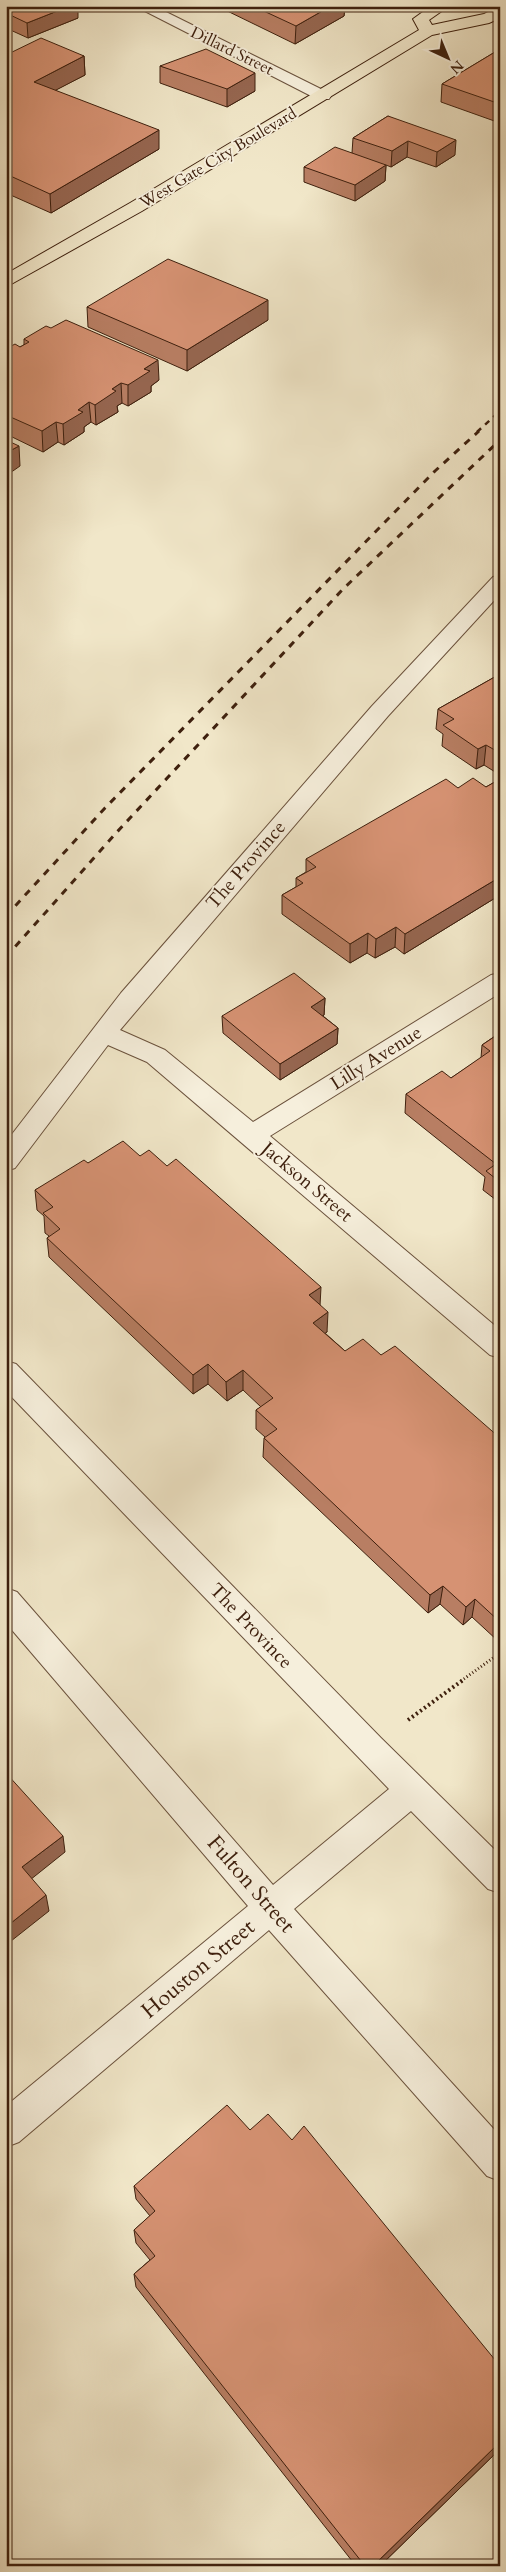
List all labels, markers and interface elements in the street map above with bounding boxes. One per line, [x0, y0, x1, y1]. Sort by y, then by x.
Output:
street label: Dillard Street [187, 21, 277, 81]
north arrow [424, 32, 474, 82]
text: N [446, 56, 468, 78]
street label: West Gate City Boulevard [135, 102, 301, 214]
street label: The Province [200, 815, 292, 915]
street label: Lilly Avenue [325, 1020, 427, 1096]
street label: Jackson Street [254, 1134, 358, 1228]
street label: The Province [204, 1578, 298, 1674]
street label: Fulton Street [200, 1829, 302, 1939]
street label: Houston Street [135, 1913, 261, 2025]

